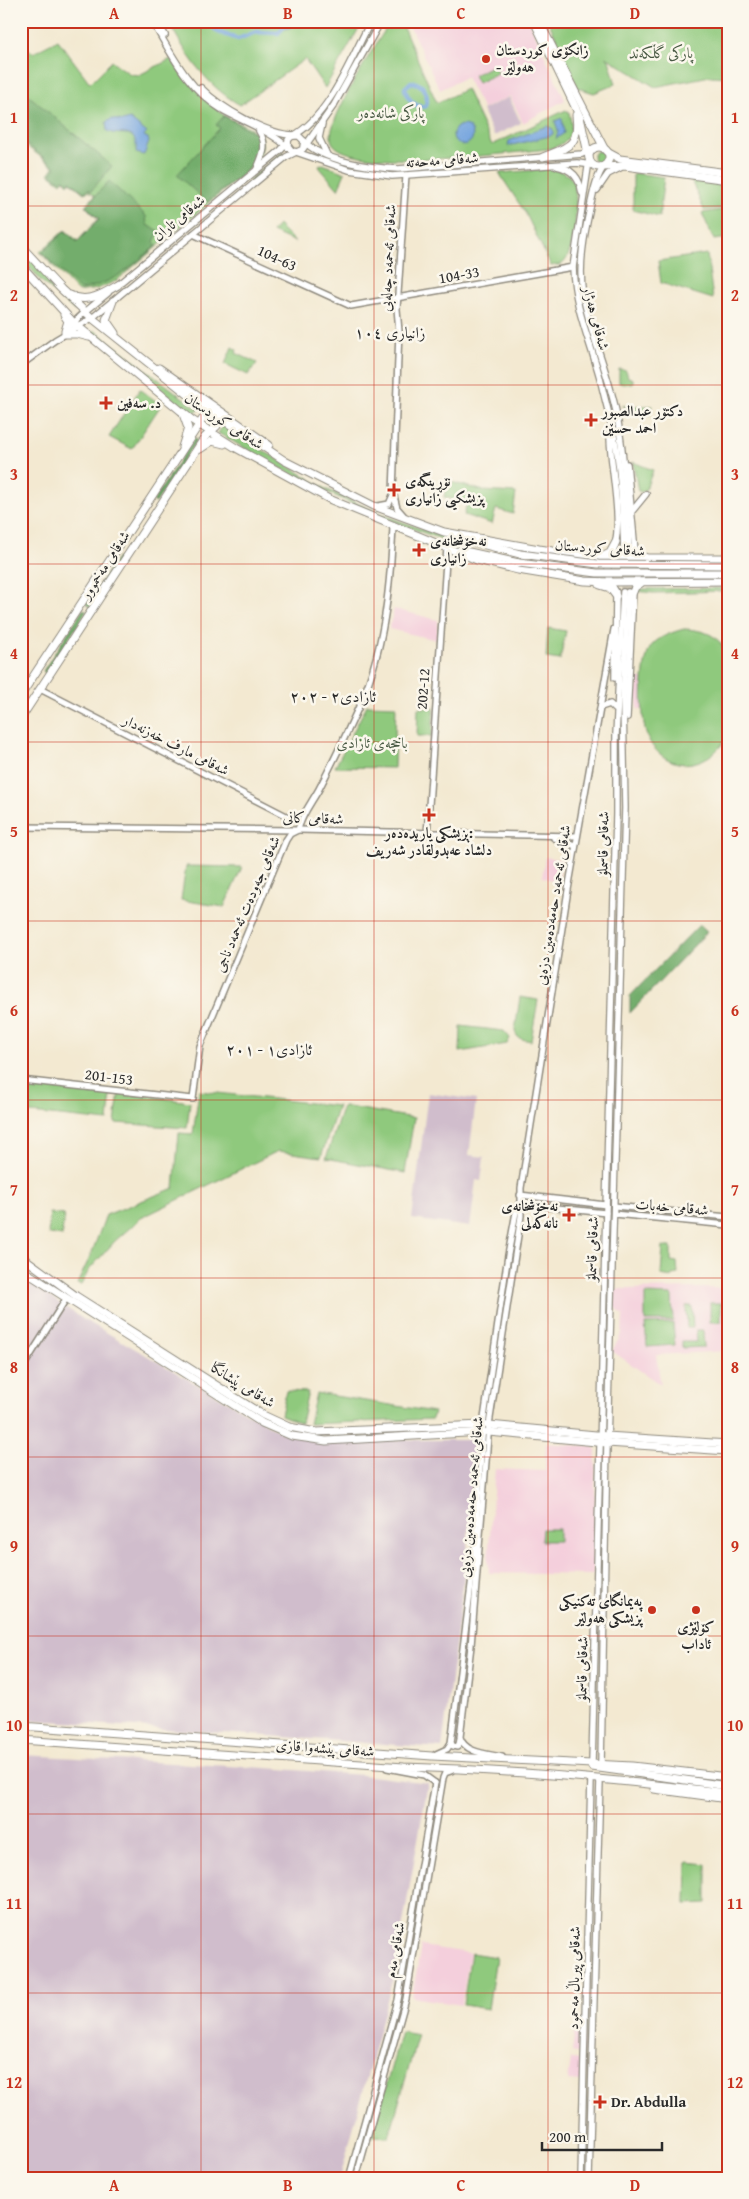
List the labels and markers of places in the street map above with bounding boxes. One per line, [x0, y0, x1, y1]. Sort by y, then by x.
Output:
place label: زانکۆی کوردستان - هەولێر [496, 39, 589, 77]
marker: زانکۆی کوردستان - هەولێر [480, 53, 492, 65]
place label: د. سەفین [117, 392, 161, 413]
marker: د. سەفین [99, 396, 113, 410]
place label: دکتۆر عبدالصبور احمد حسێن [600, 400, 683, 438]
marker: دکتۆر عبدالصبور احمد حسێن [584, 413, 598, 427]
place label: نۆڕینگەی پزیشکیی زانیاری [405, 470, 485, 511]
marker: نۆڕینگەی پزیشکیی زانیاری [387, 483, 401, 497]
place label: نەخۆشخانەی زانیاری [430, 530, 487, 568]
marker: نەخۆشخانەی زانیاری [412, 543, 426, 557]
marker: پزیشکی یاریدەدەر: دلشاد عەبدولقادر شەریف [422, 808, 436, 822]
place label: پزیشکی یاریدەدەر: دلشاد عەبدولقادر شەریف [366, 822, 492, 860]
place label: نەخۆشخانەی نانەکەلی [501, 1195, 558, 1233]
marker: نەخۆشخانەی نانەکەلی [562, 1208, 576, 1222]
place label: پەیمانگای تەکنیکی پزیشکی هەولێر [559, 1590, 643, 1628]
marker: پەیمانگای تەکنیکی پزیشکی هەولێر [646, 1604, 658, 1616]
marker: کۆلێژی ئاداب [690, 1604, 702, 1616]
place label: کۆلێژی ئاداب [677, 1616, 715, 1654]
place label: Dr. Abdulla [611, 2091, 686, 2112]
marker: Dr. Abdulla [593, 2095, 607, 2109]

